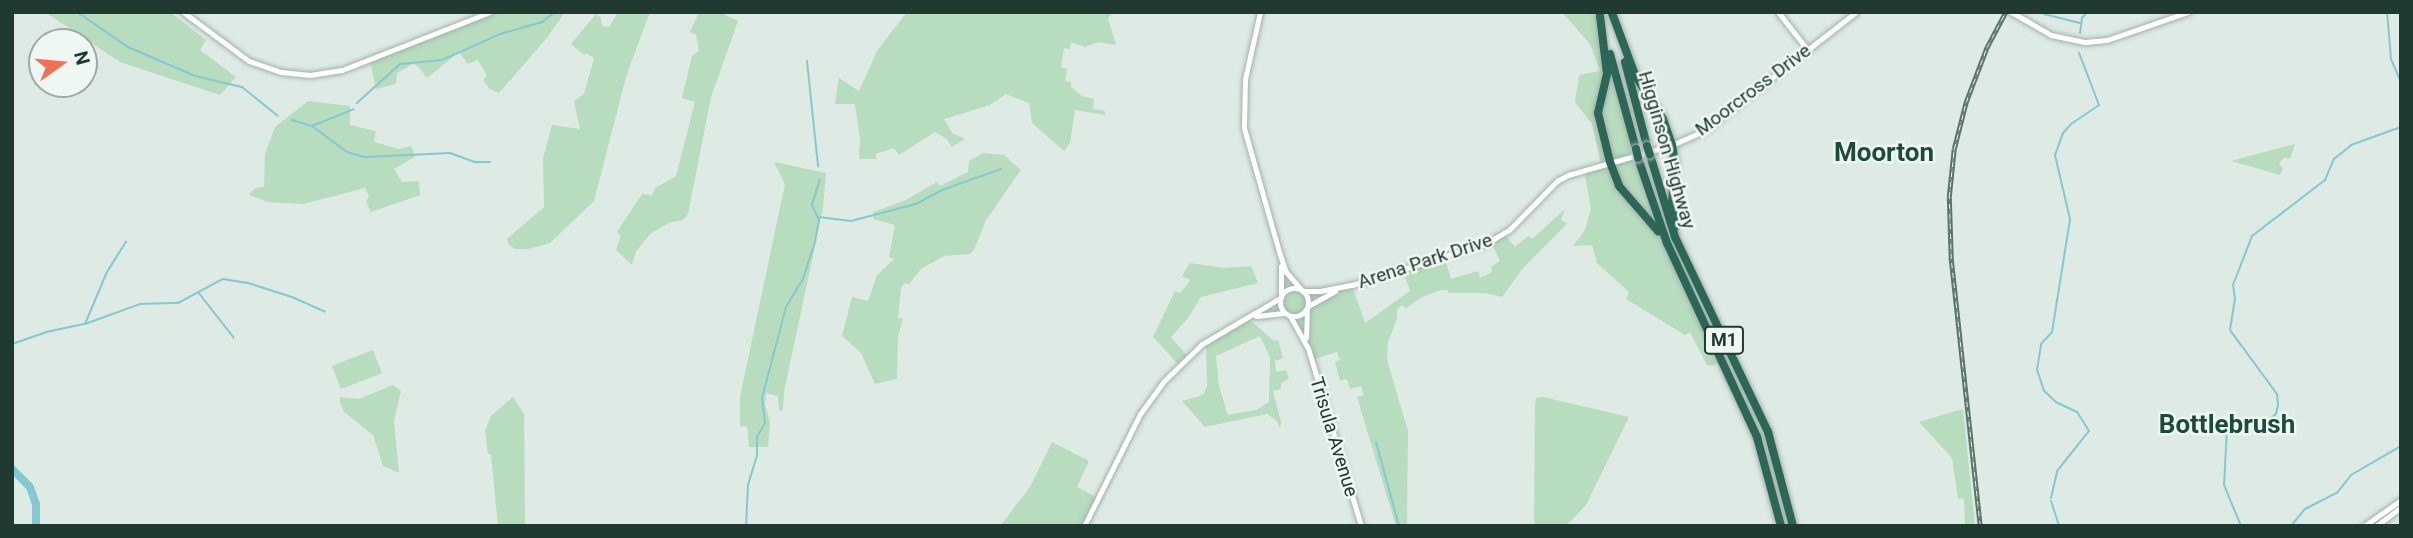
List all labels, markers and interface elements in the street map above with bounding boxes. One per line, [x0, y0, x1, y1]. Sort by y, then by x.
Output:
north arrow [28, 28, 98, 98]
street label: Moorcross Drive [1691, 39, 1815, 141]
text: N [69, 49, 95, 67]
street label: Higginson Highway [1634, 68, 1700, 232]
district label: Moorton [1834, 137, 1934, 169]
street label: Arena Park Drive [1355, 229, 1495, 293]
road number: M1 [1703, 326, 1745, 354]
street label: Trisula Avenue [1305, 374, 1363, 500]
district label: Bottlebrush [2159, 409, 2295, 441]

